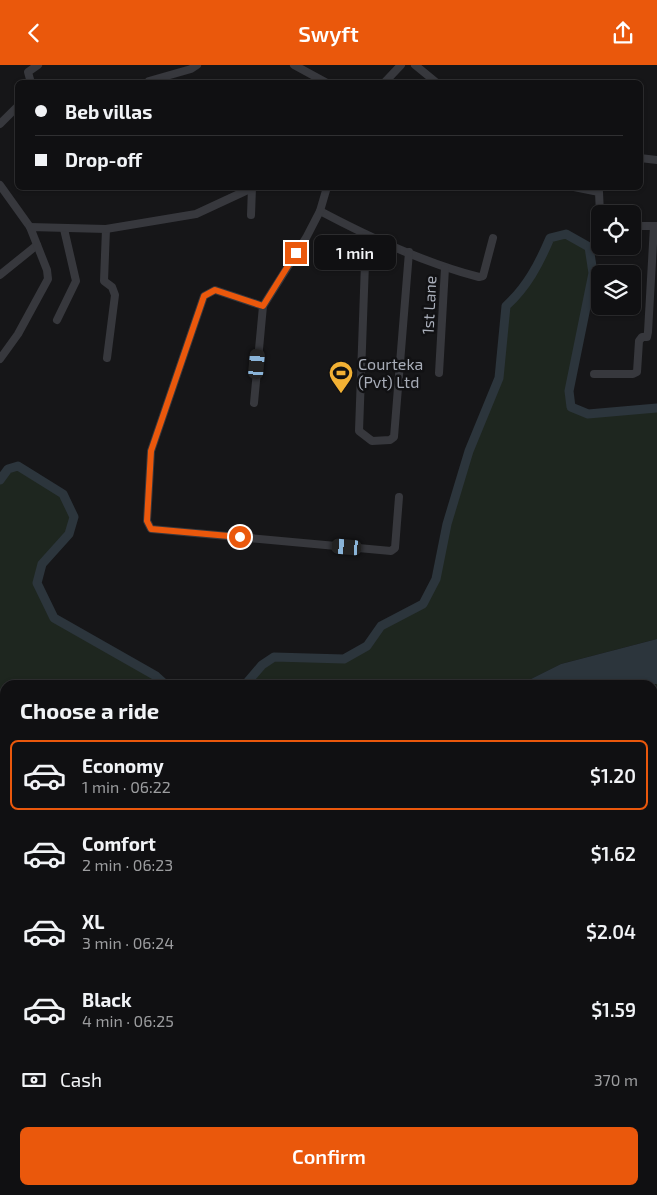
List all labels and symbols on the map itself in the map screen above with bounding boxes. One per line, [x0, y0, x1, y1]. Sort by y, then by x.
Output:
callout: 1 min [314, 235, 396, 271]
route end [285, 242, 307, 264]
street label: 1st Lane [417, 275, 440, 335]
car [248, 348, 265, 380]
place label: Courteka (Pvt) Ltd [358, 354, 423, 391]
sports icon: Courteka (Pvt) Ltd [328, 360, 354, 394]
route start [229, 526, 251, 548]
car [331, 538, 362, 556]

